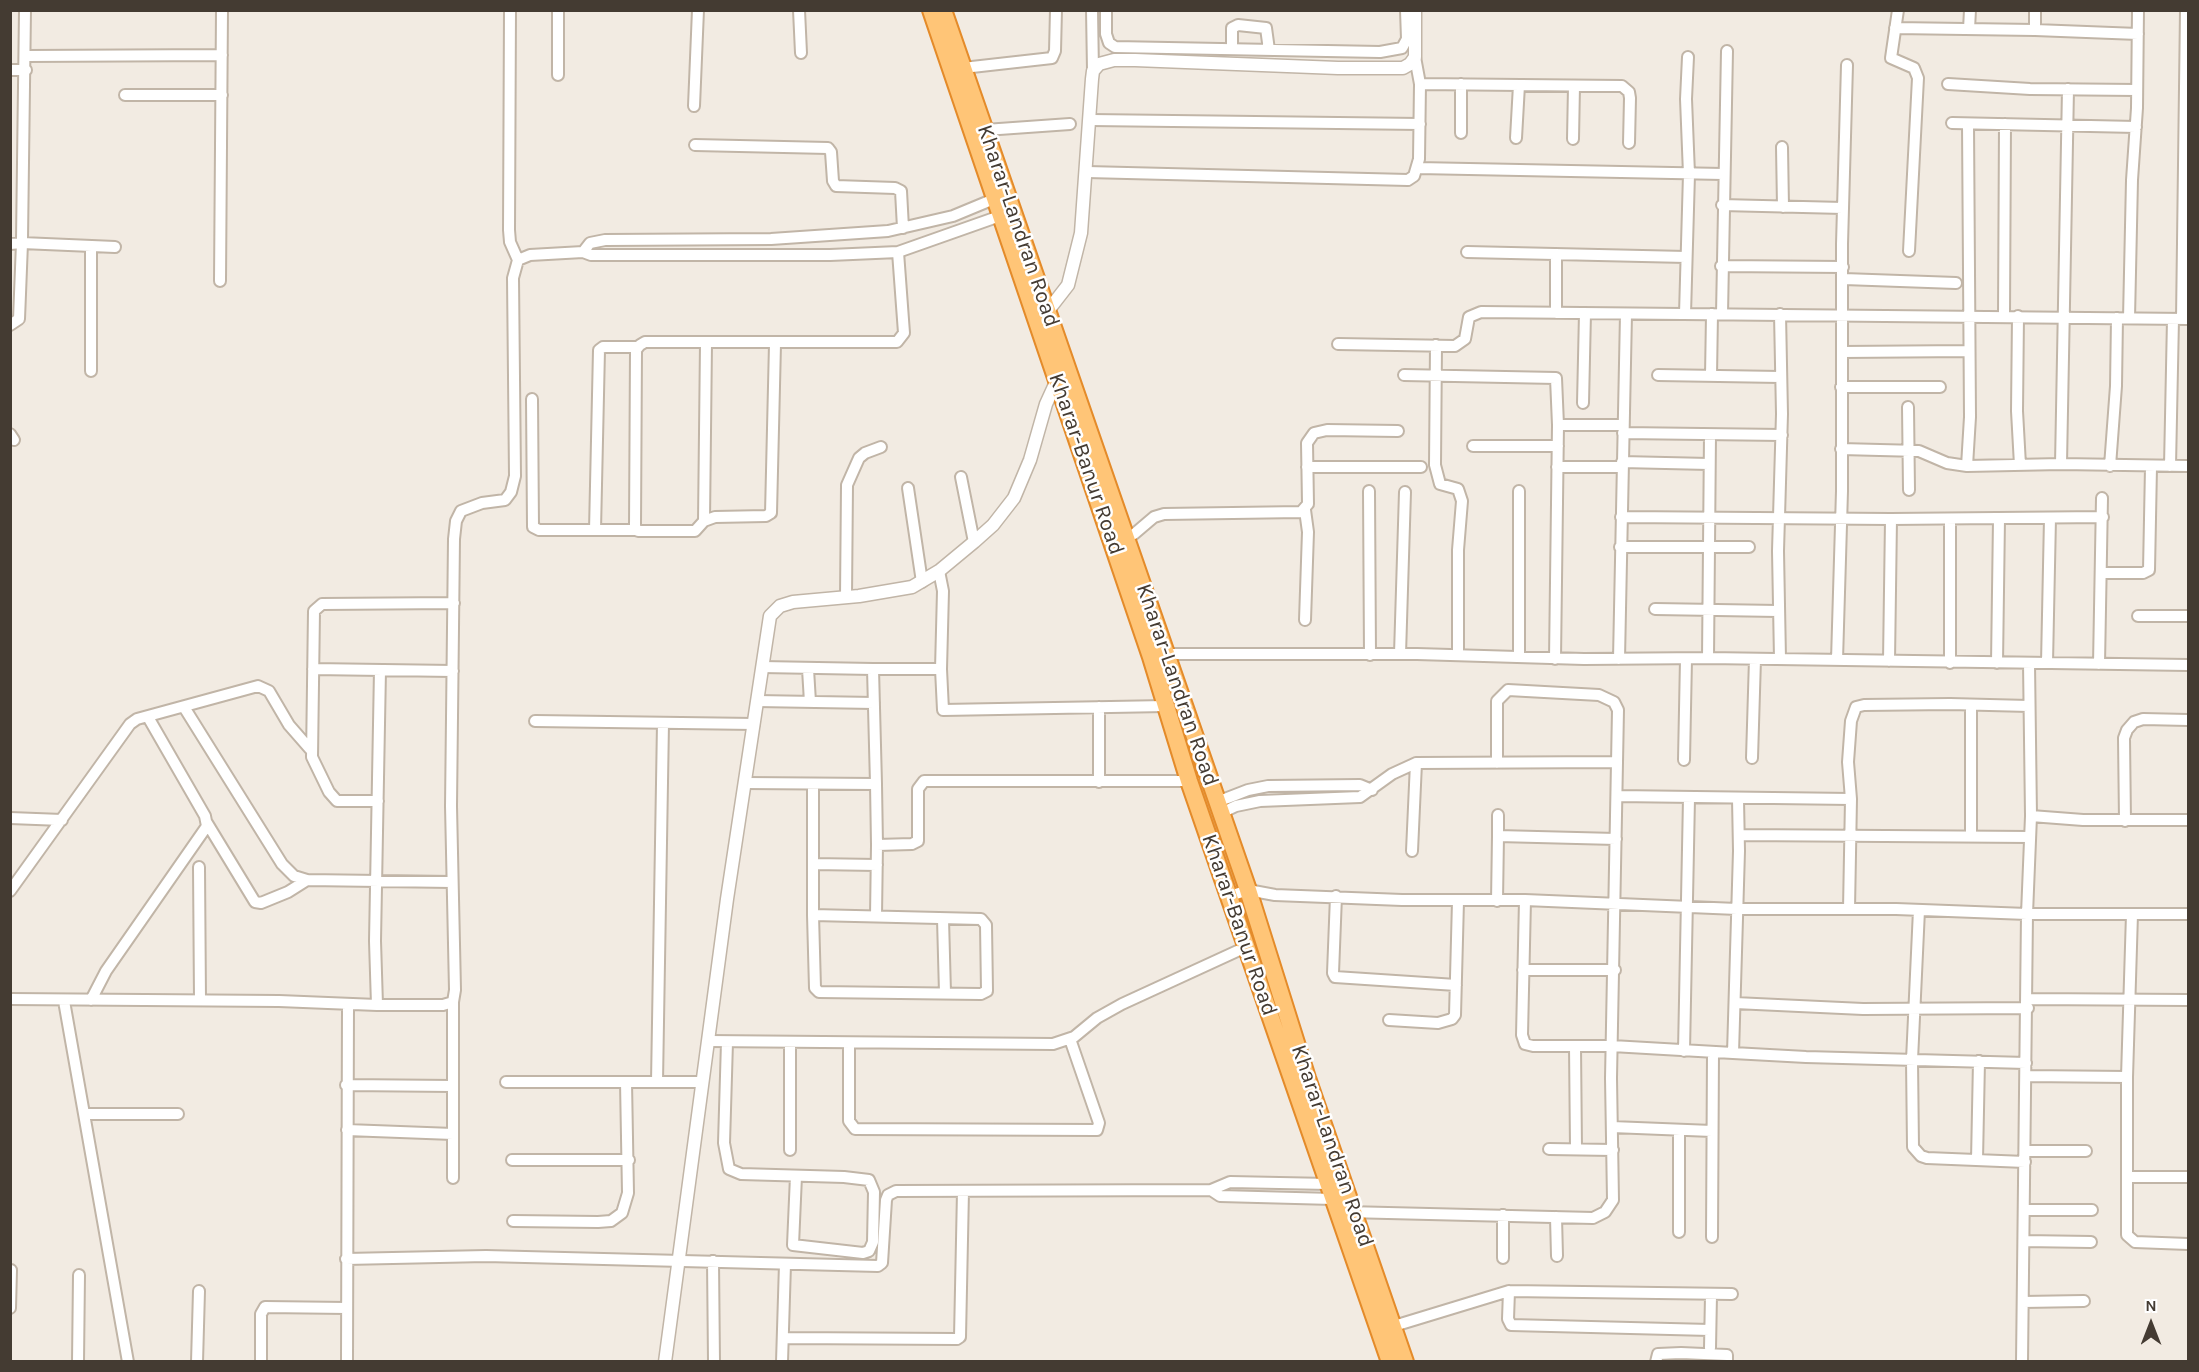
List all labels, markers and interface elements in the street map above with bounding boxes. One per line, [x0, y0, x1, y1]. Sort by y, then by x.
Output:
street label: Kharar-Landran Road [971, 121, 1065, 331]
street label: Kharar-Banur Road [1042, 370, 1130, 558]
street label: Kharar-Landran Road [1130, 580, 1224, 790]
street label: Kharar-Banur Road [1195, 831, 1283, 1019]
street label: Kharar-Landran Road [1285, 1041, 1379, 1251]
north arrow [2121, 1294, 2181, 1354]
text: N [2145, 1296, 2157, 1315]

